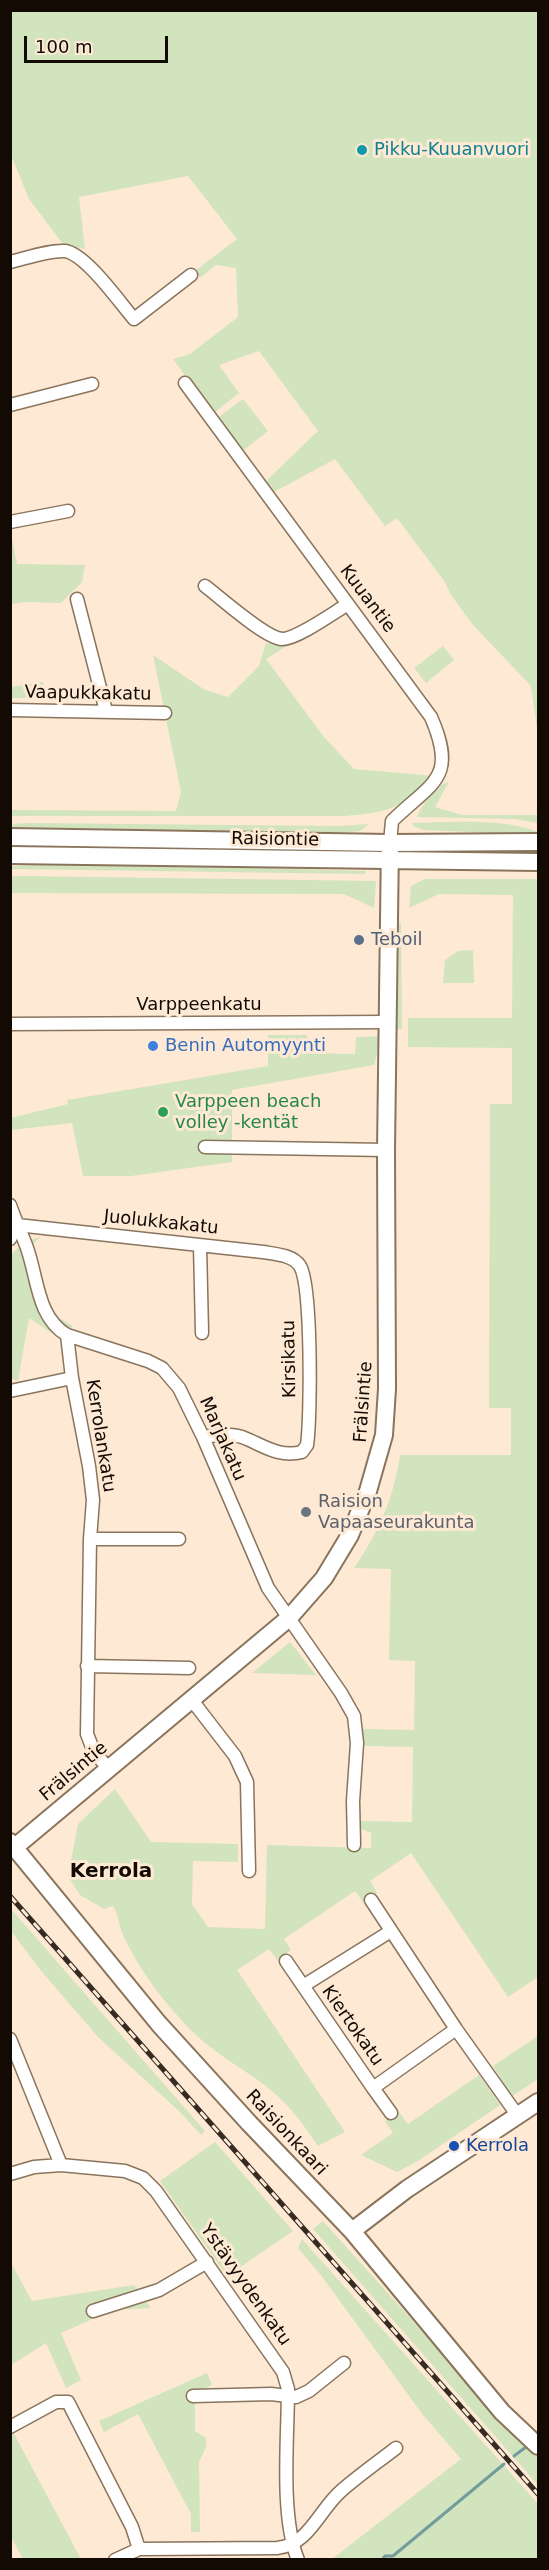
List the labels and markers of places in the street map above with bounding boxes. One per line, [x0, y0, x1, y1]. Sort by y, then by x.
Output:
place label: Pikku-Kuuanvuori [374, 139, 529, 161]
marker: Pikku-Kuuanvuori [355, 143, 369, 157]
place label: Teboil [371, 929, 422, 951]
marker: Teboil [352, 933, 366, 947]
place label: Benin Automyynti [165, 1035, 326, 1057]
marker: Benin Automyynti [146, 1039, 160, 1053]
place label: Varppeen beach volley -kentät [175, 1091, 321, 1134]
marker: Varppeen beach volley -kentät [156, 1105, 170, 1119]
place label: Raision Vapaaseurakunta [318, 1491, 474, 1534]
marker: Raision Vapaaseurakunta [299, 1505, 313, 1519]
place label: Kerrola [466, 2135, 529, 2157]
marker: Kerrola [447, 2139, 461, 2153]

